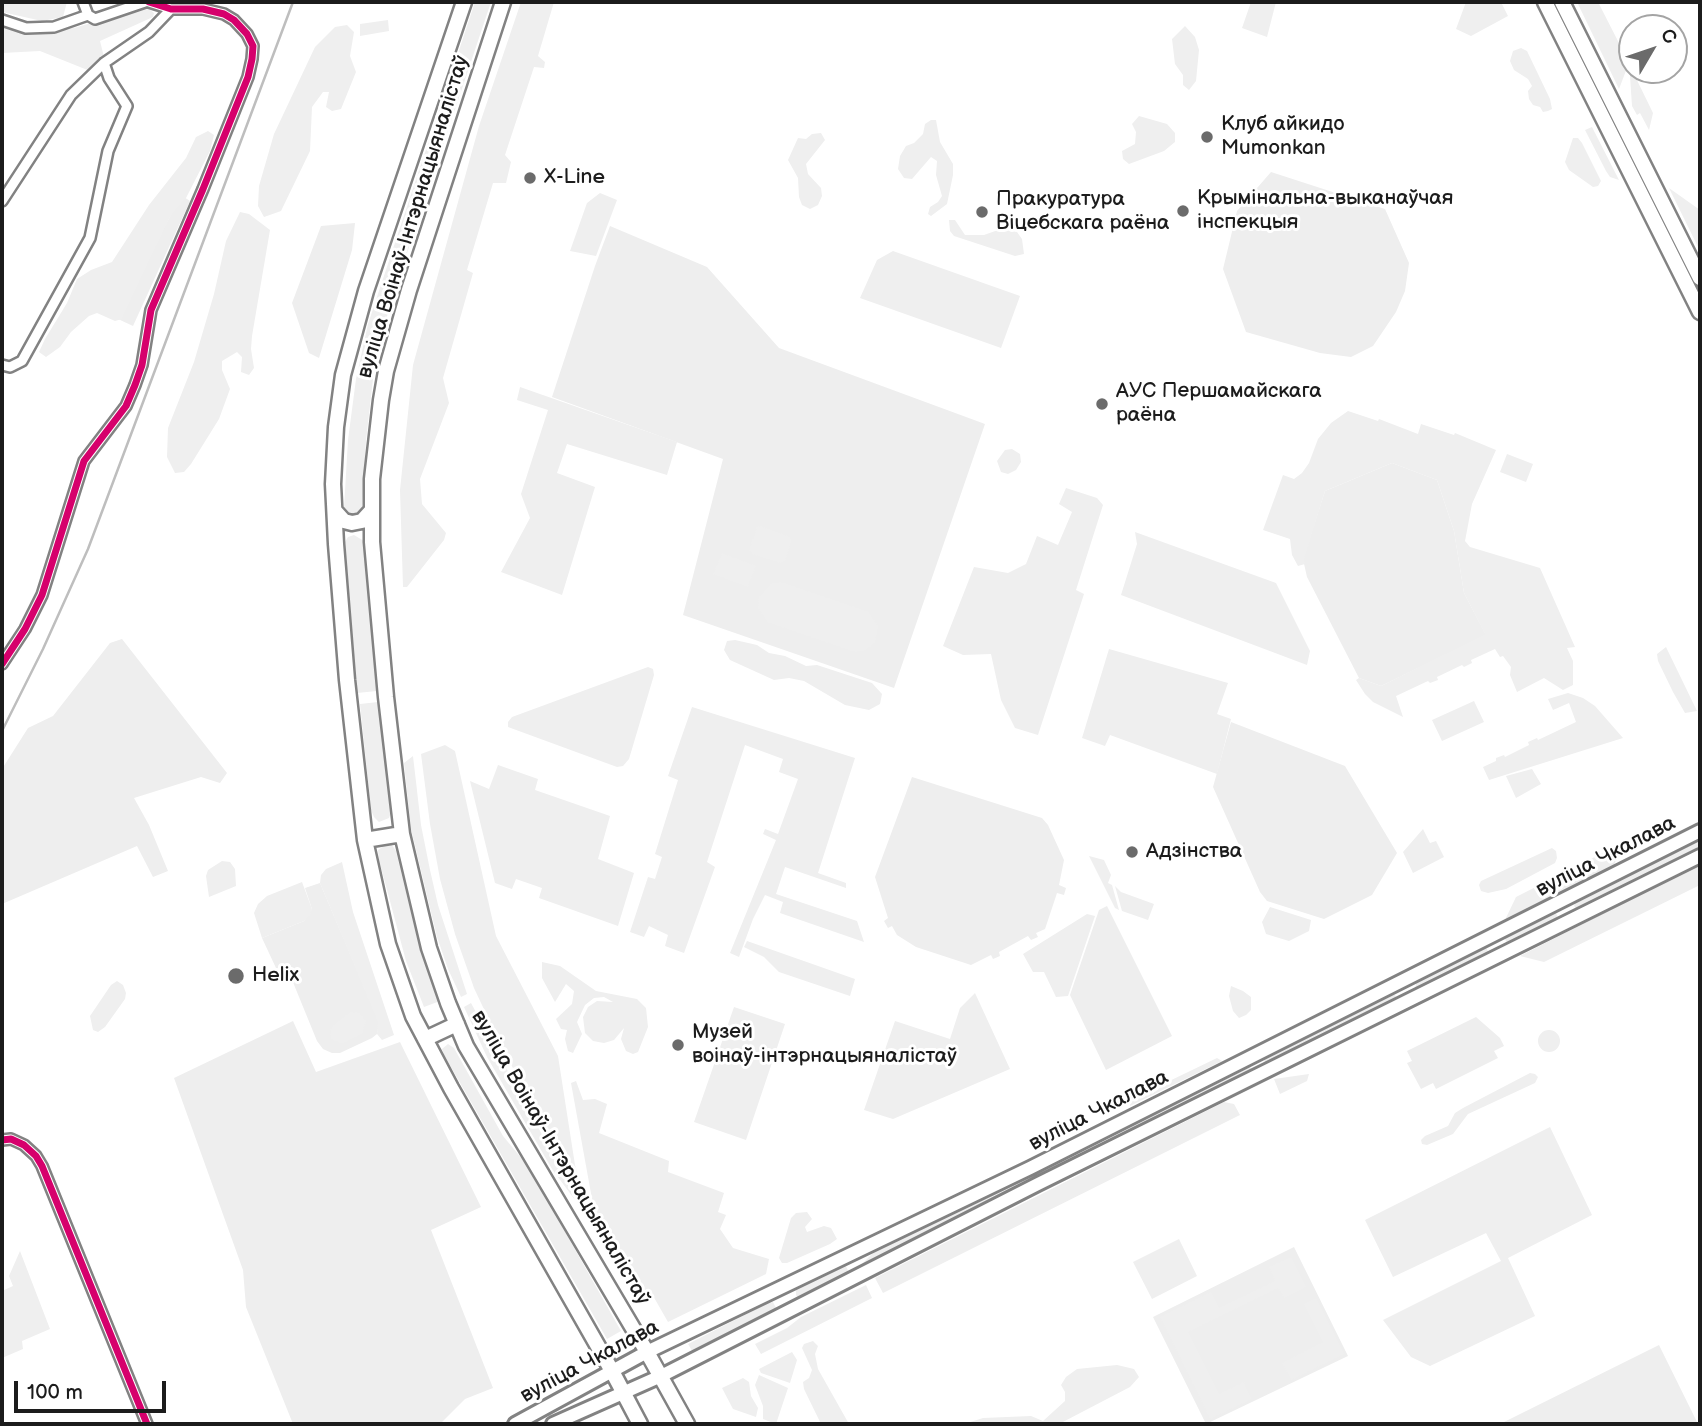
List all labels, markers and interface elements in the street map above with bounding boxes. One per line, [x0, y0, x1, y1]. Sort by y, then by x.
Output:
north arrow [1618, 14, 1688, 84]
text: С [1655, 24, 1681, 49]
street label: вуліца Воінаў-Інтэрнацыяналістаў [353, 53, 475, 381]
place label: Клуб айкидо Mumonkan [1221, 112, 1344, 162]
marker: Клуб айкидо Mumonkan [1199, 129, 1215, 145]
place label: X-Line [544, 165, 605, 191]
marker: X-Line [522, 170, 538, 186]
place label: Крымінальна-выканаўчая інспекцыя [1197, 186, 1453, 236]
place label: Пракуратура Віцебскага раёна [996, 187, 1169, 237]
marker: Крымінальна-выканаўчая інспекцыя [1175, 203, 1191, 219]
marker: Пракуратура Віцебскага раёна [974, 204, 990, 220]
place label: АУС Першамайскага раёна [1116, 379, 1322, 429]
marker: АУС Першамайскага раёна [1094, 396, 1110, 412]
street label: вуліца Чкалава [1532, 811, 1680, 903]
place label: Адзінства [1146, 839, 1242, 865]
marker: Адзінства [1124, 844, 1140, 860]
place label: Helix [252, 963, 299, 989]
marker: Helix [226, 966, 246, 986]
street label: вуліца Воінаў-Інтэрнацыяналістаў [465, 1006, 655, 1310]
place label: Музей воінаў-інтэрнацыяналістаў [692, 1020, 957, 1070]
marker: Музей воінаў-інтэрнацыяналістаў [670, 1037, 686, 1053]
street label: вуліца Чкалава [1025, 1065, 1173, 1157]
street label: вуліца Чкалава [516, 1315, 664, 1409]
scale bar [18, 1366, 170, 1410]
text: 100 m [27, 1380, 83, 1405]

